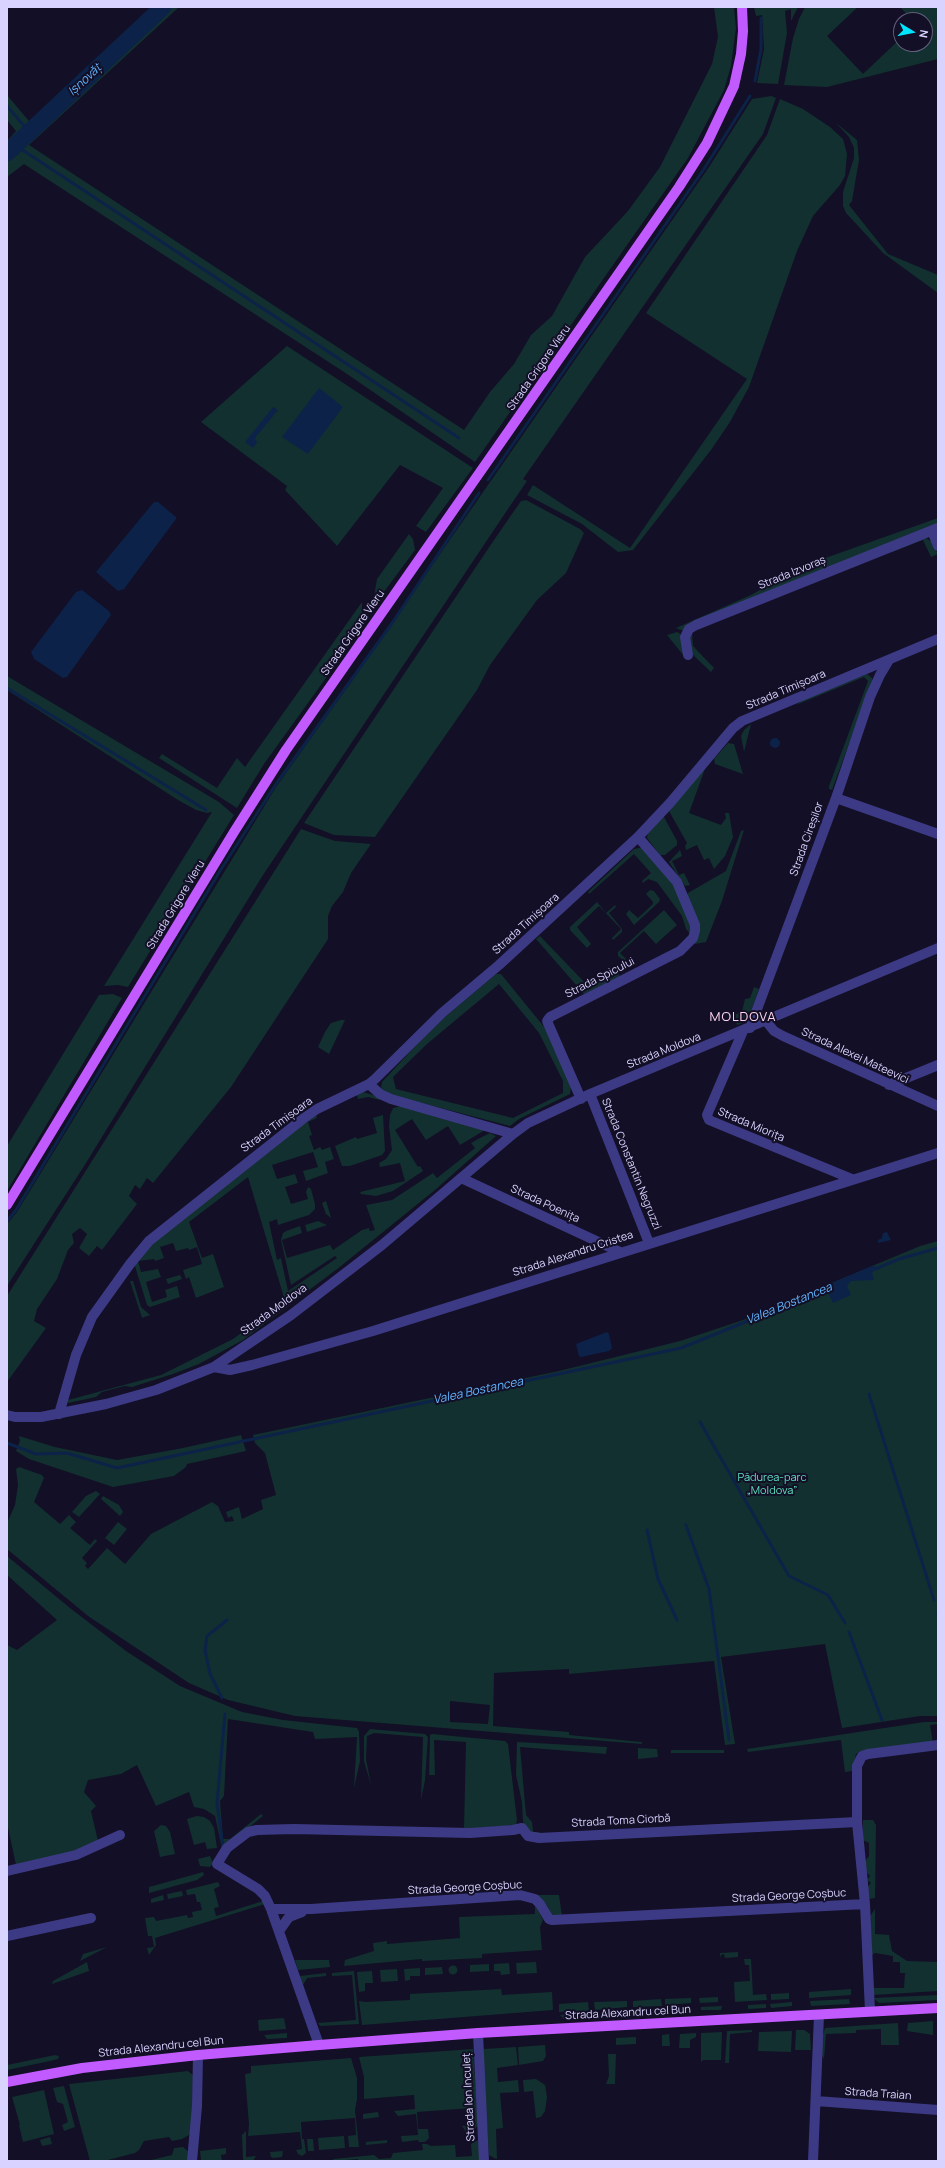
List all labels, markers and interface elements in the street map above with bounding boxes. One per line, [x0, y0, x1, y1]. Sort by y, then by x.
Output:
north arrow [893, 12, 933, 52]
text: N [916, 29, 932, 39]
water label: Ișnovăț [65, 61, 105, 99]
street label: Strada Grigore Vieru [504, 323, 574, 413]
street label: Strada Izvoraș [756, 553, 828, 593]
street label: Strada Grigore Vieru [318, 588, 388, 678]
street label: Strada Timișoara [744, 667, 828, 713]
street label: Strada Cireșilor [787, 800, 827, 878]
street label: Strada Grigore Vieru [144, 858, 208, 952]
street label: Strada Timișoara [490, 891, 562, 957]
street label: Strada Spicului [563, 955, 637, 1001]
district label: MOLDOVA [710, 1009, 776, 1025]
street label: Strada Alexei Mateevici [799, 1025, 911, 1087]
street label: Strada Moldova [625, 1030, 703, 1072]
street label: Strada Timișoara [239, 1095, 315, 1155]
street label: Strada Constantin Negruzzi [599, 1096, 663, 1232]
street label: Strada Miorița [716, 1105, 786, 1145]
street label: Strada Poenița [508, 1182, 582, 1226]
street label: Strada Alexandru Cristea [511, 1228, 635, 1280]
water label: Valea Bostancea [744, 1280, 834, 1328]
street label: Strada Moldova [238, 1282, 310, 1338]
water label: Valea Bostancea [432, 1374, 524, 1408]
park label: Pădurea-parc „Moldova” [737, 1471, 807, 1497]
street label: Strada Toma Ciorbă [571, 1812, 671, 1830]
street label: Strada George Coșbuc [407, 1878, 523, 1898]
street label: Strada George Coșbuc [731, 1886, 847, 1906]
street label: Strada Alexandru cel Bun [565, 2003, 691, 2023]
street label: Strada Alexandru cel Bun [98, 2034, 224, 2060]
street label: Strada Ion Inculeț [460, 2052, 478, 2142]
street label: Strada Traian [844, 2085, 912, 2103]

